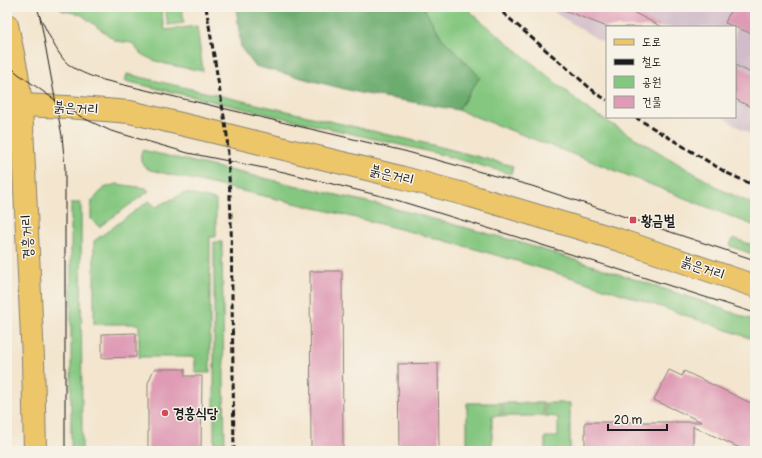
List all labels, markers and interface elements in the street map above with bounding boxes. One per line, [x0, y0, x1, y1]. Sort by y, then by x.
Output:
legend [606, 26, 736, 118]
text: 도로 [642, 35, 661, 50]
text: 철도 [642, 55, 661, 70]
text: 공원 [642, 75, 661, 90]
text: 건물 [642, 95, 662, 110]
street label: 붉은거리 [53, 98, 99, 118]
street label: 붉은거리 [368, 161, 416, 189]
place label: 황금벌 [641, 212, 676, 229]
street label: 경흥거리 [17, 214, 37, 260]
marker: 황금벌 [628, 215, 638, 225]
street label: 붉은거리 [679, 253, 727, 283]
place label: 경흥식당 [173, 405, 219, 422]
scale bar [608, 406, 667, 432]
marker: 경흥식당 [160, 408, 170, 418]
text: 20 m [614, 413, 643, 428]

